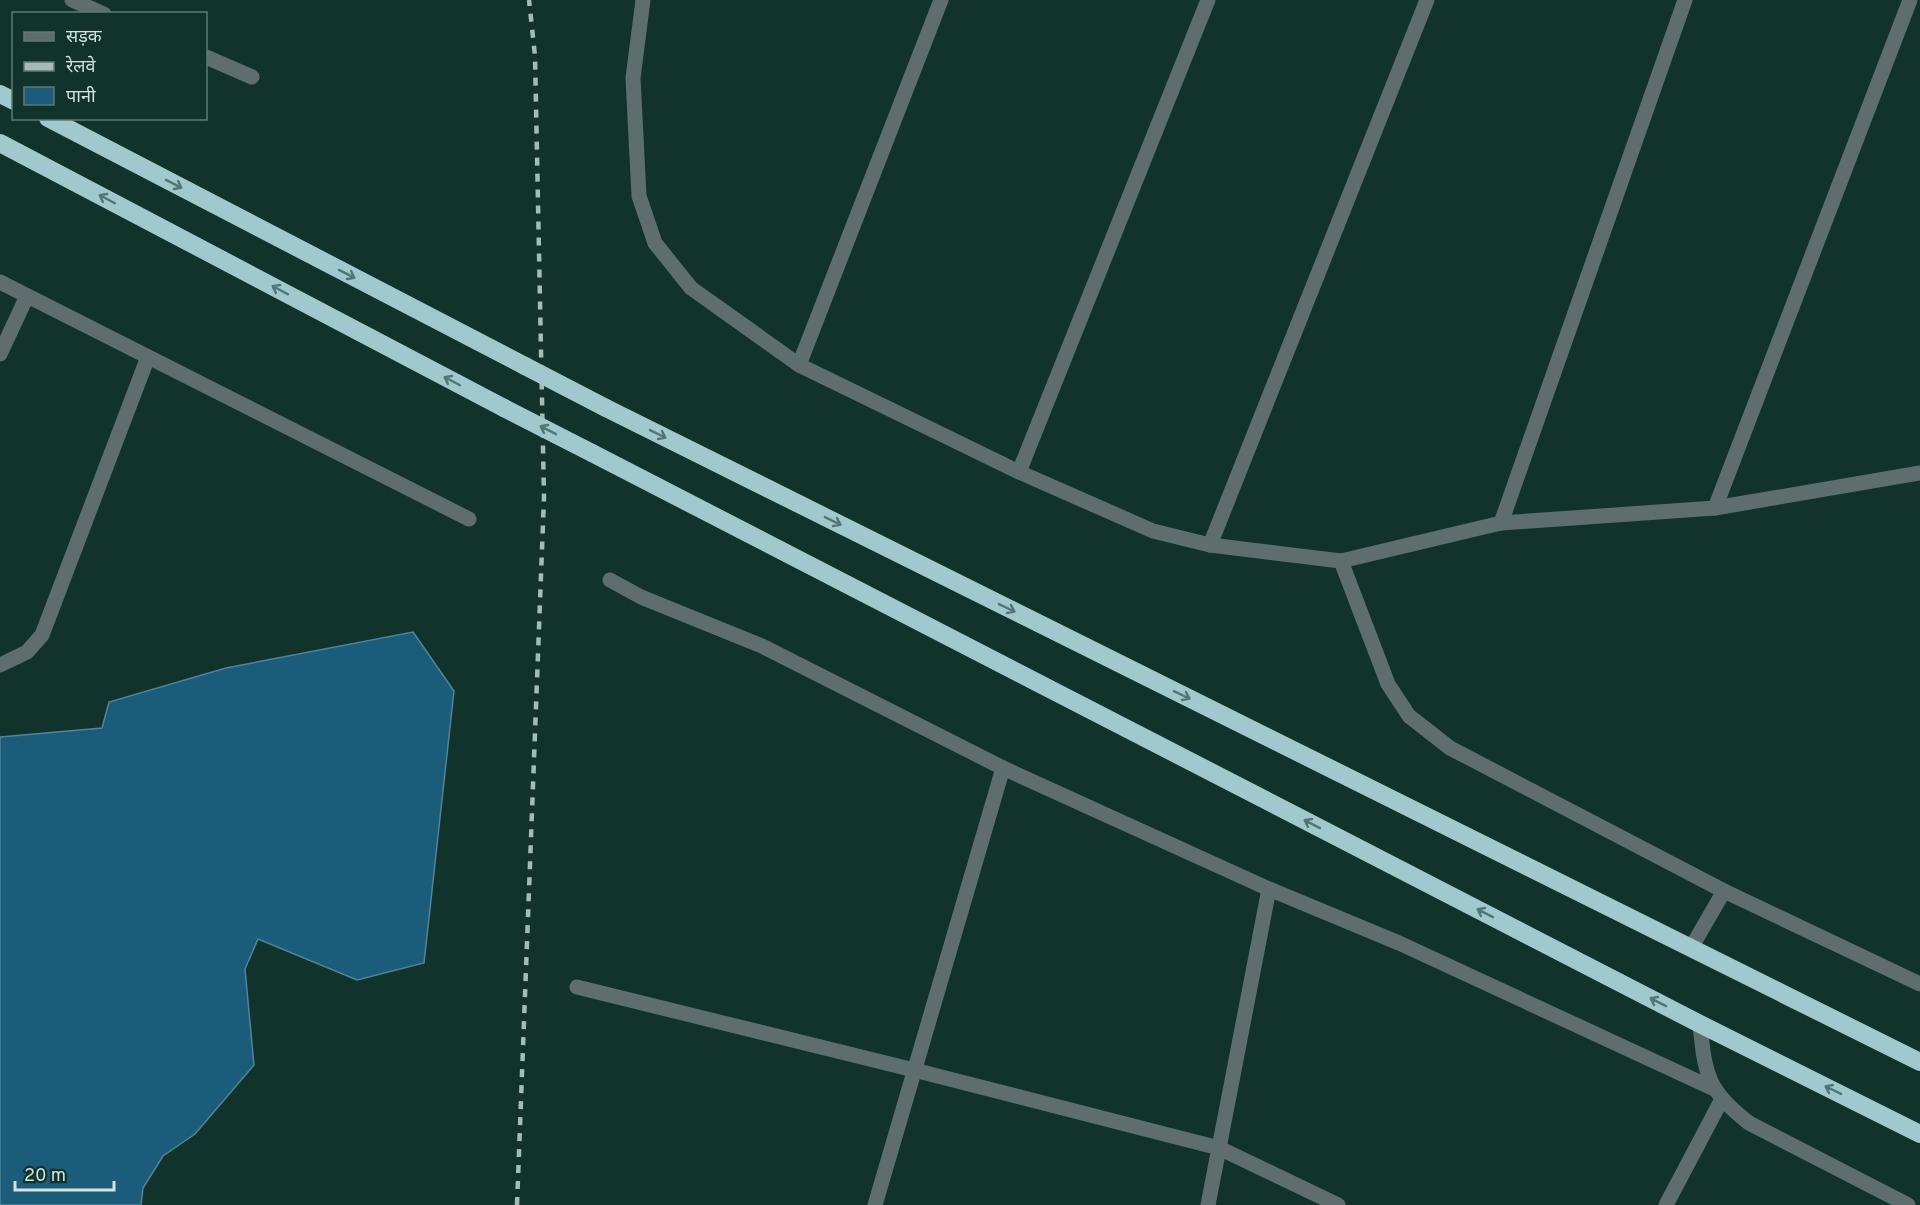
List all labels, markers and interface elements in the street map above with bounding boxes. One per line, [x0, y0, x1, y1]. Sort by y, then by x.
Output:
legend [12, 12, 207, 120]
text: सड़क [66, 26, 103, 49]
text: रेलवे [65, 55, 97, 79]
text: पानी [66, 86, 96, 109]
one-way arrow [165, 179, 183, 190]
one-way arrow [99, 193, 116, 205]
one-way arrow [338, 269, 356, 280]
one-way arrow [272, 284, 289, 296]
one-way arrow [444, 374, 462, 386]
one-way arrow [540, 424, 557, 436]
one-way arrow [649, 428, 667, 440]
one-way arrow [823, 515, 841, 527]
one-way arrow [998, 602, 1016, 614]
one-way arrow [1172, 689, 1190, 701]
one-way arrow [1303, 818, 1321, 829]
one-way arrow [1477, 907, 1494, 919]
one-way arrow [1650, 996, 1668, 1007]
one-way arrow [1824, 1083, 1842, 1095]
scale bar [15, 1154, 114, 1192]
text: 20 m [24, 1165, 66, 1188]

